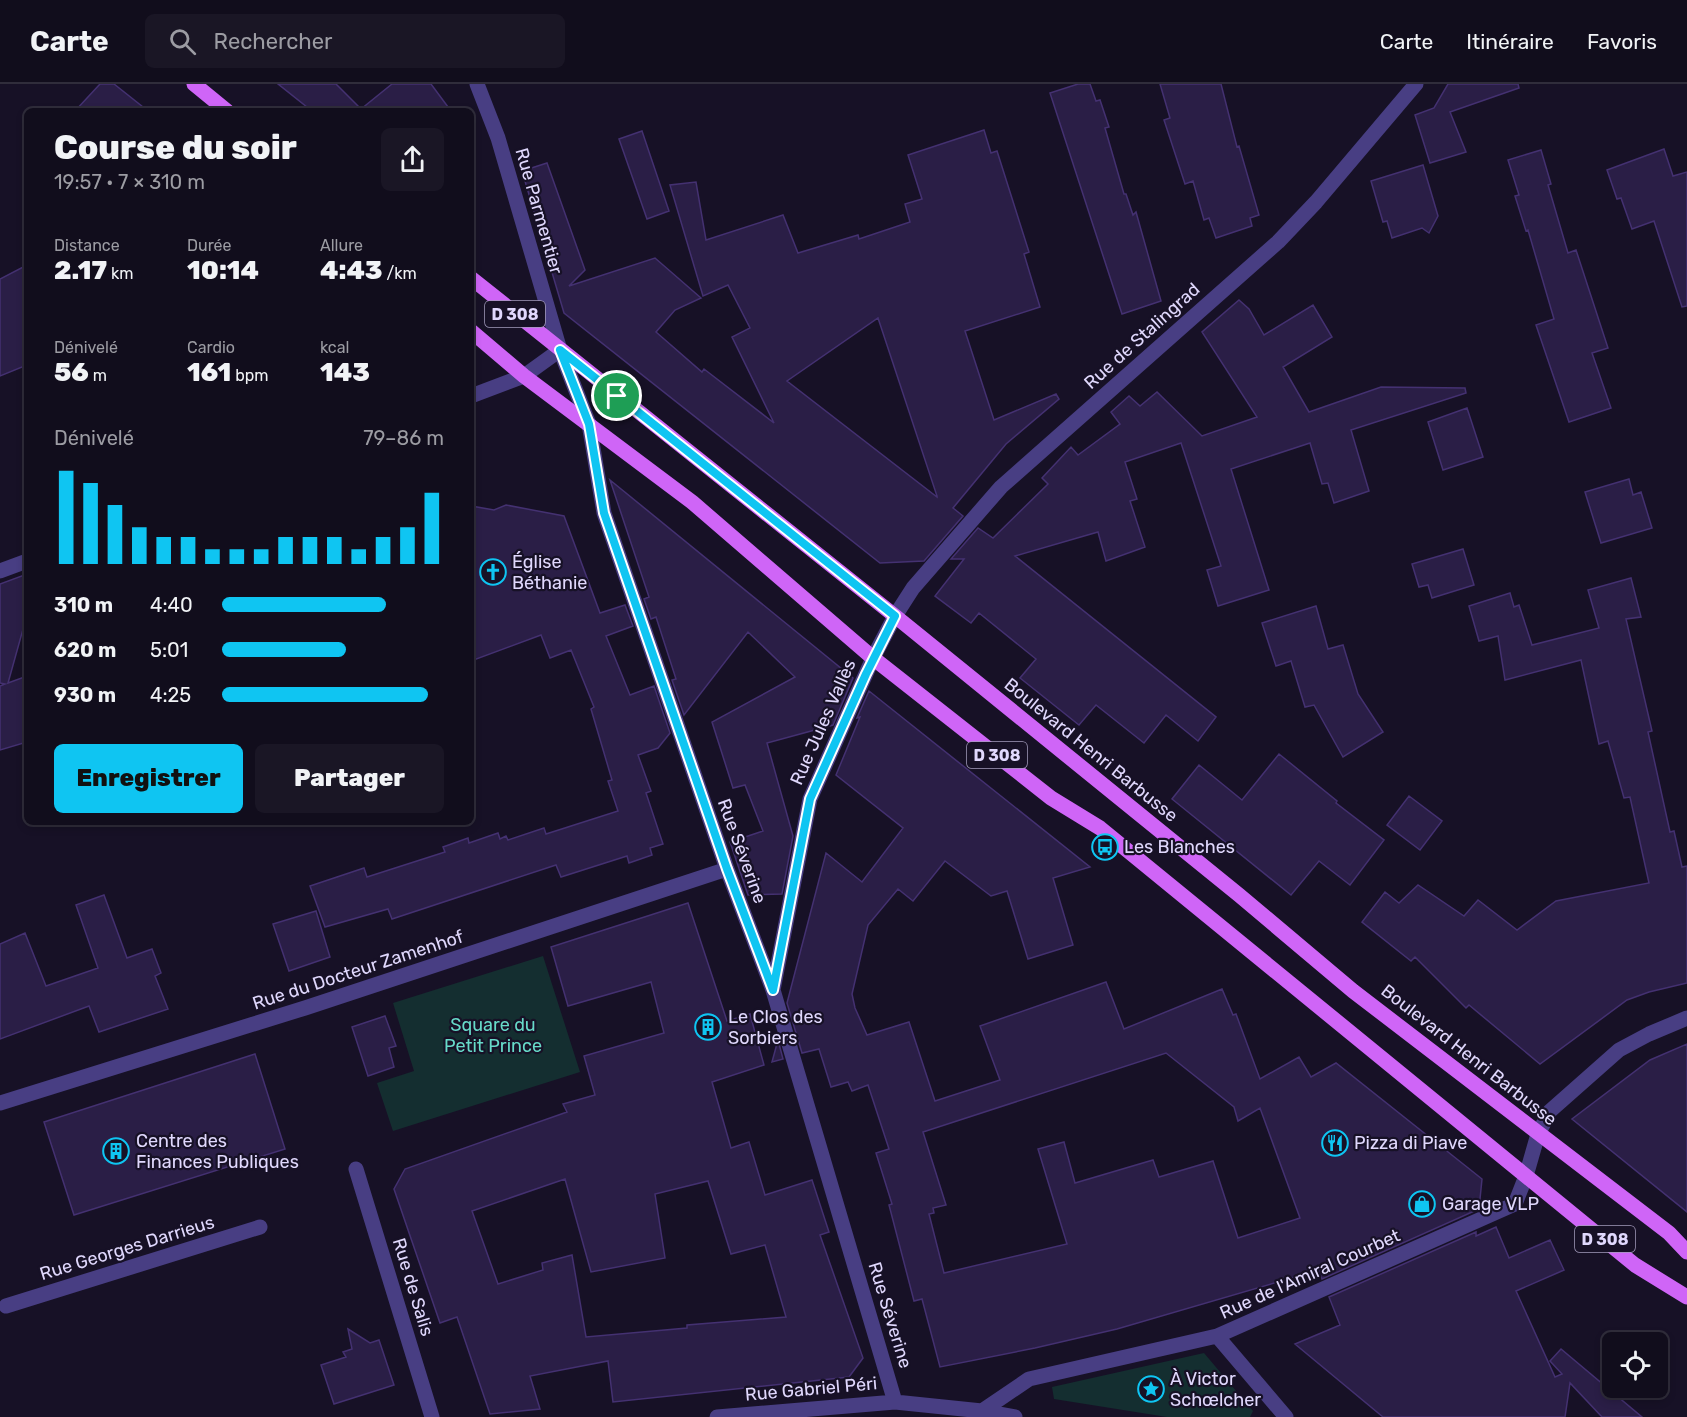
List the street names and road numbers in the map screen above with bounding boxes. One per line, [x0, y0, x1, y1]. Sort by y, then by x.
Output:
street label: Rue Parmentier [510, 145, 568, 277]
street label: Rue de Stalingrad [1080, 278, 1204, 394]
road number: D 308 [485, 301, 545, 327]
street label: Rue Jules Vallès [785, 656, 861, 788]
street label: Boulevard Henri Barbusse [1000, 673, 1182, 827]
road number: D 308 [967, 742, 1027, 768]
street label: Rue Séverine [713, 796, 771, 906]
street label: Rue du Docteur Zamenhof [250, 925, 466, 1015]
street label: Boulevard Henri Barbusse [1377, 980, 1561, 1130]
street label: Rue Georges Darrieus [37, 1211, 217, 1285]
street label: Rue de l'Amiral Courbet [1216, 1224, 1404, 1324]
road number: D 308 [1575, 1226, 1635, 1252]
street label: Rue de Salis [388, 1235, 438, 1339]
street label: Rue Séverine [863, 1259, 917, 1371]
street label: Rue Gabriel Péri [744, 1372, 878, 1406]

